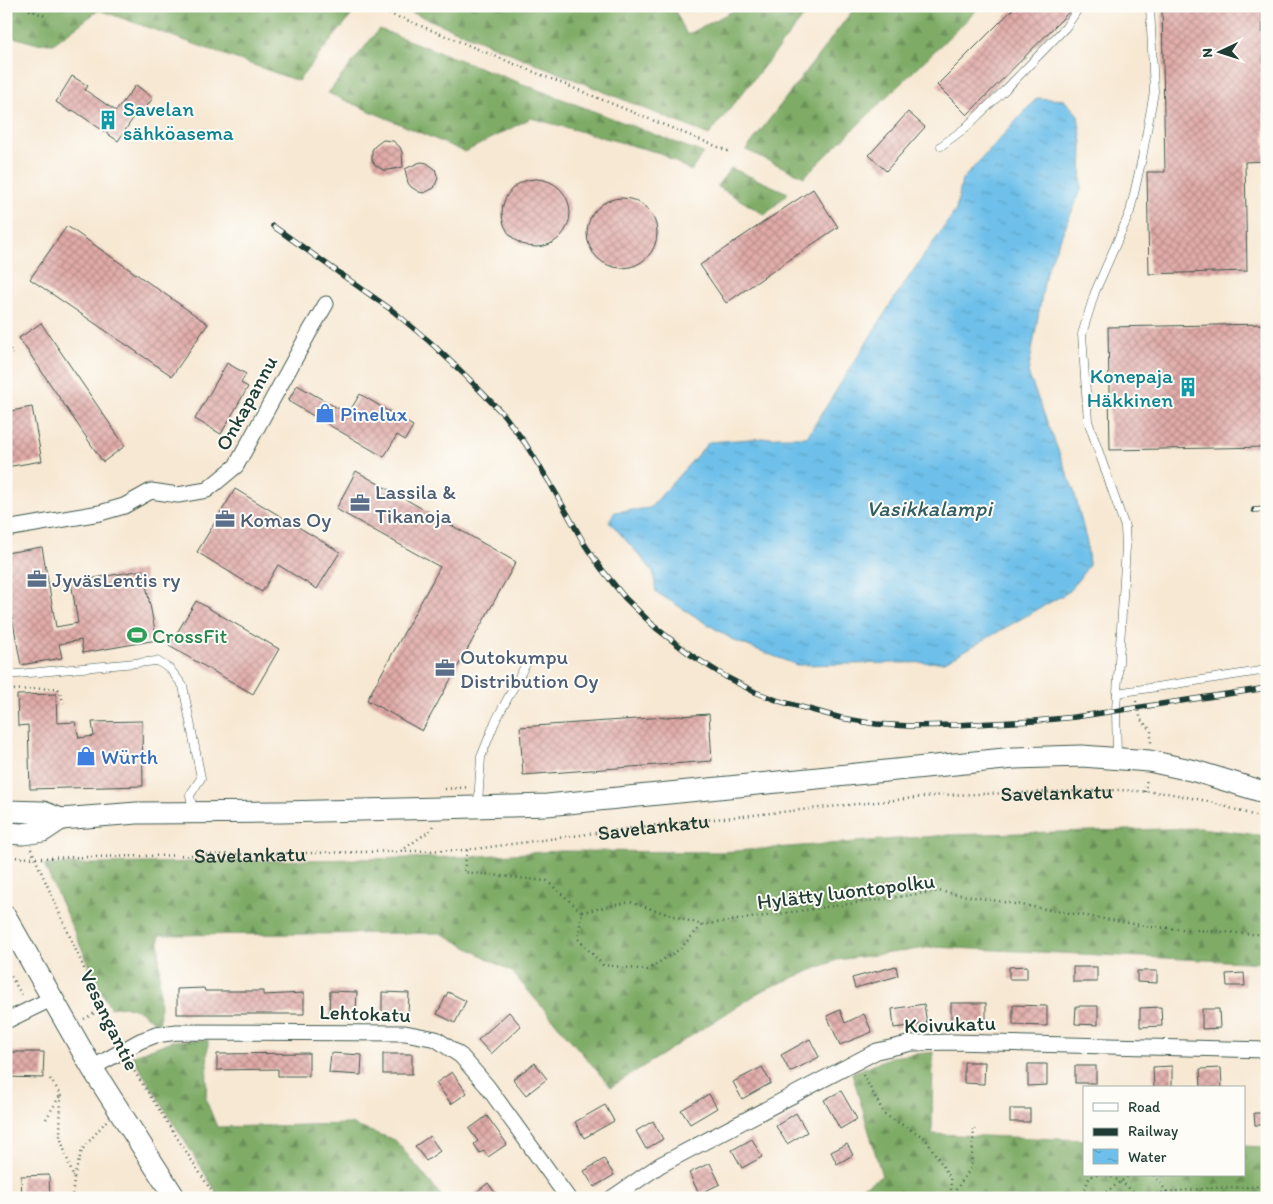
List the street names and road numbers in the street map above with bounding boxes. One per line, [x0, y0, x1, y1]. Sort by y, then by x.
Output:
street label: Onkapannu [210, 351, 283, 455]
street label: Savelankatu [1000, 778, 1113, 806]
street label: Savelankatu [596, 807, 710, 845]
street label: Savelankatu [194, 840, 306, 868]
street label: Hylätty luontopolku [756, 868, 936, 914]
street label: Vesangantie [75, 965, 145, 1075]
street label: Lehtokatu [319, 999, 412, 1027]
street label: Koivukatu [904, 1010, 996, 1038]

